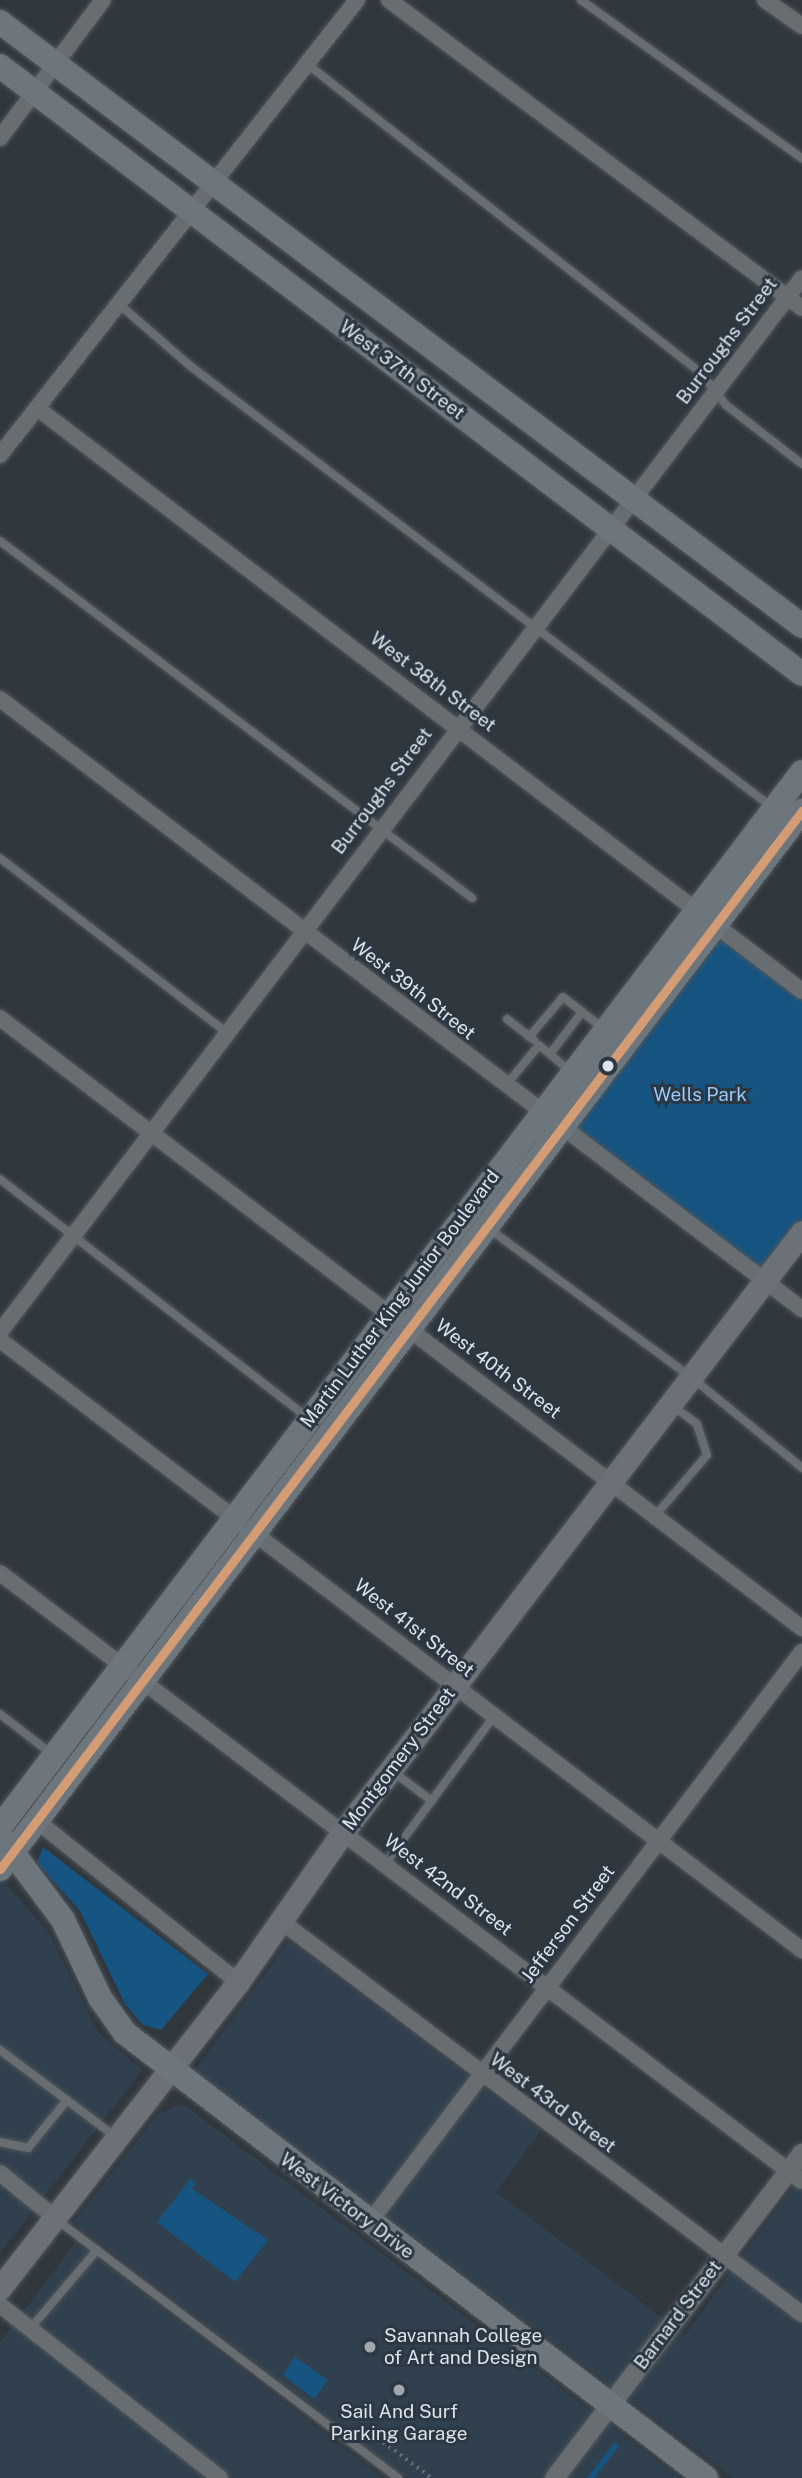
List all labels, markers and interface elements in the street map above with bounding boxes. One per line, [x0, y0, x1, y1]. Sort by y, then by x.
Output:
street label: Burroughs Street [672, 273, 782, 409]
street label: West 37th Street [335, 316, 469, 424]
street label: West 38th Street [365, 627, 501, 737]
street label: Burroughs Street [327, 723, 437, 859]
street label: West 39th Street [346, 933, 480, 1045]
unlabelled marker [601, 1059, 615, 1073]
park label: Wells Park [653, 1084, 747, 1106]
street label: Martin Luther King Junior Boulevard [296, 1166, 504, 1432]
street label: West 40th Street [431, 1314, 565, 1424]
street label: West 41st Street [349, 1574, 479, 1682]
street label: Montgomery Street [338, 1683, 460, 1835]
street label: West 42nd Street [379, 1829, 517, 1941]
street label: Jefferson Street [516, 1861, 620, 1987]
street label: West 43rd Street [485, 2048, 621, 2158]
street label: West Victory Drive [275, 2148, 419, 2264]
street label: Barnard Street [630, 2256, 726, 2374]
place label: Savannah College of Art and Design [384, 2325, 542, 2369]
marker: Savannah College of Art and Design [362, 2339, 378, 2355]
marker: Sail And Surf Parking Garage [391, 2382, 407, 2398]
place label: Sail And Surf Parking Garage [330, 2401, 468, 2445]

